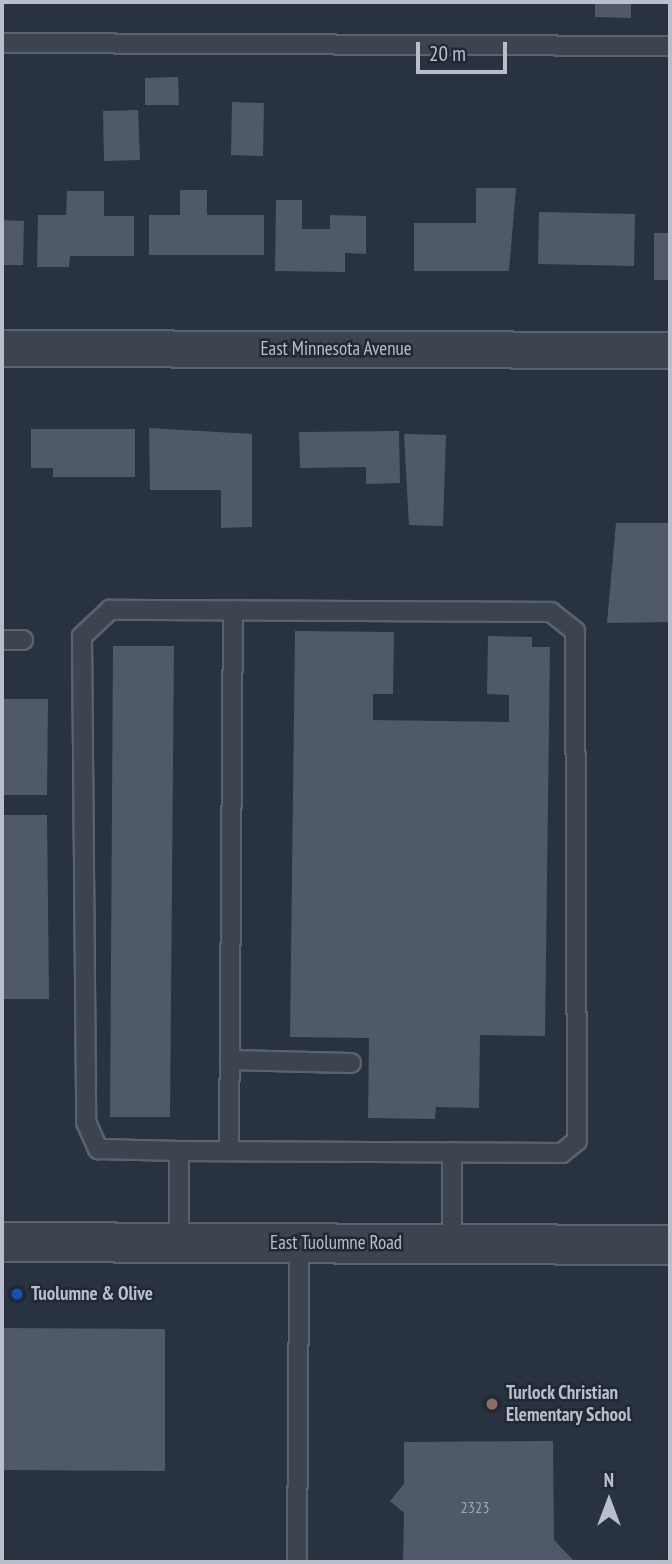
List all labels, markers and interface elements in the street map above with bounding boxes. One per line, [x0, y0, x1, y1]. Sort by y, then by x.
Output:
scale bar [420, 28, 511, 72]
text: 20 m [429, 40, 466, 67]
street label: East Minnesota Avenue [260, 338, 412, 360]
street label: East Tuolumne Road [270, 1232, 402, 1254]
place label: Tuolumne & Olive [31, 1283, 153, 1305]
marker: Tuolumne & Olive [9, 1286, 25, 1302]
place label: Turlock Christian Elementary School [506, 1382, 632, 1426]
marker: Turlock Christian Elementary School [484, 1396, 500, 1412]
north arrow [574, 1466, 644, 1536]
text: N [604, 1468, 614, 1492]
house number: 2323 [461, 1497, 489, 1517]

